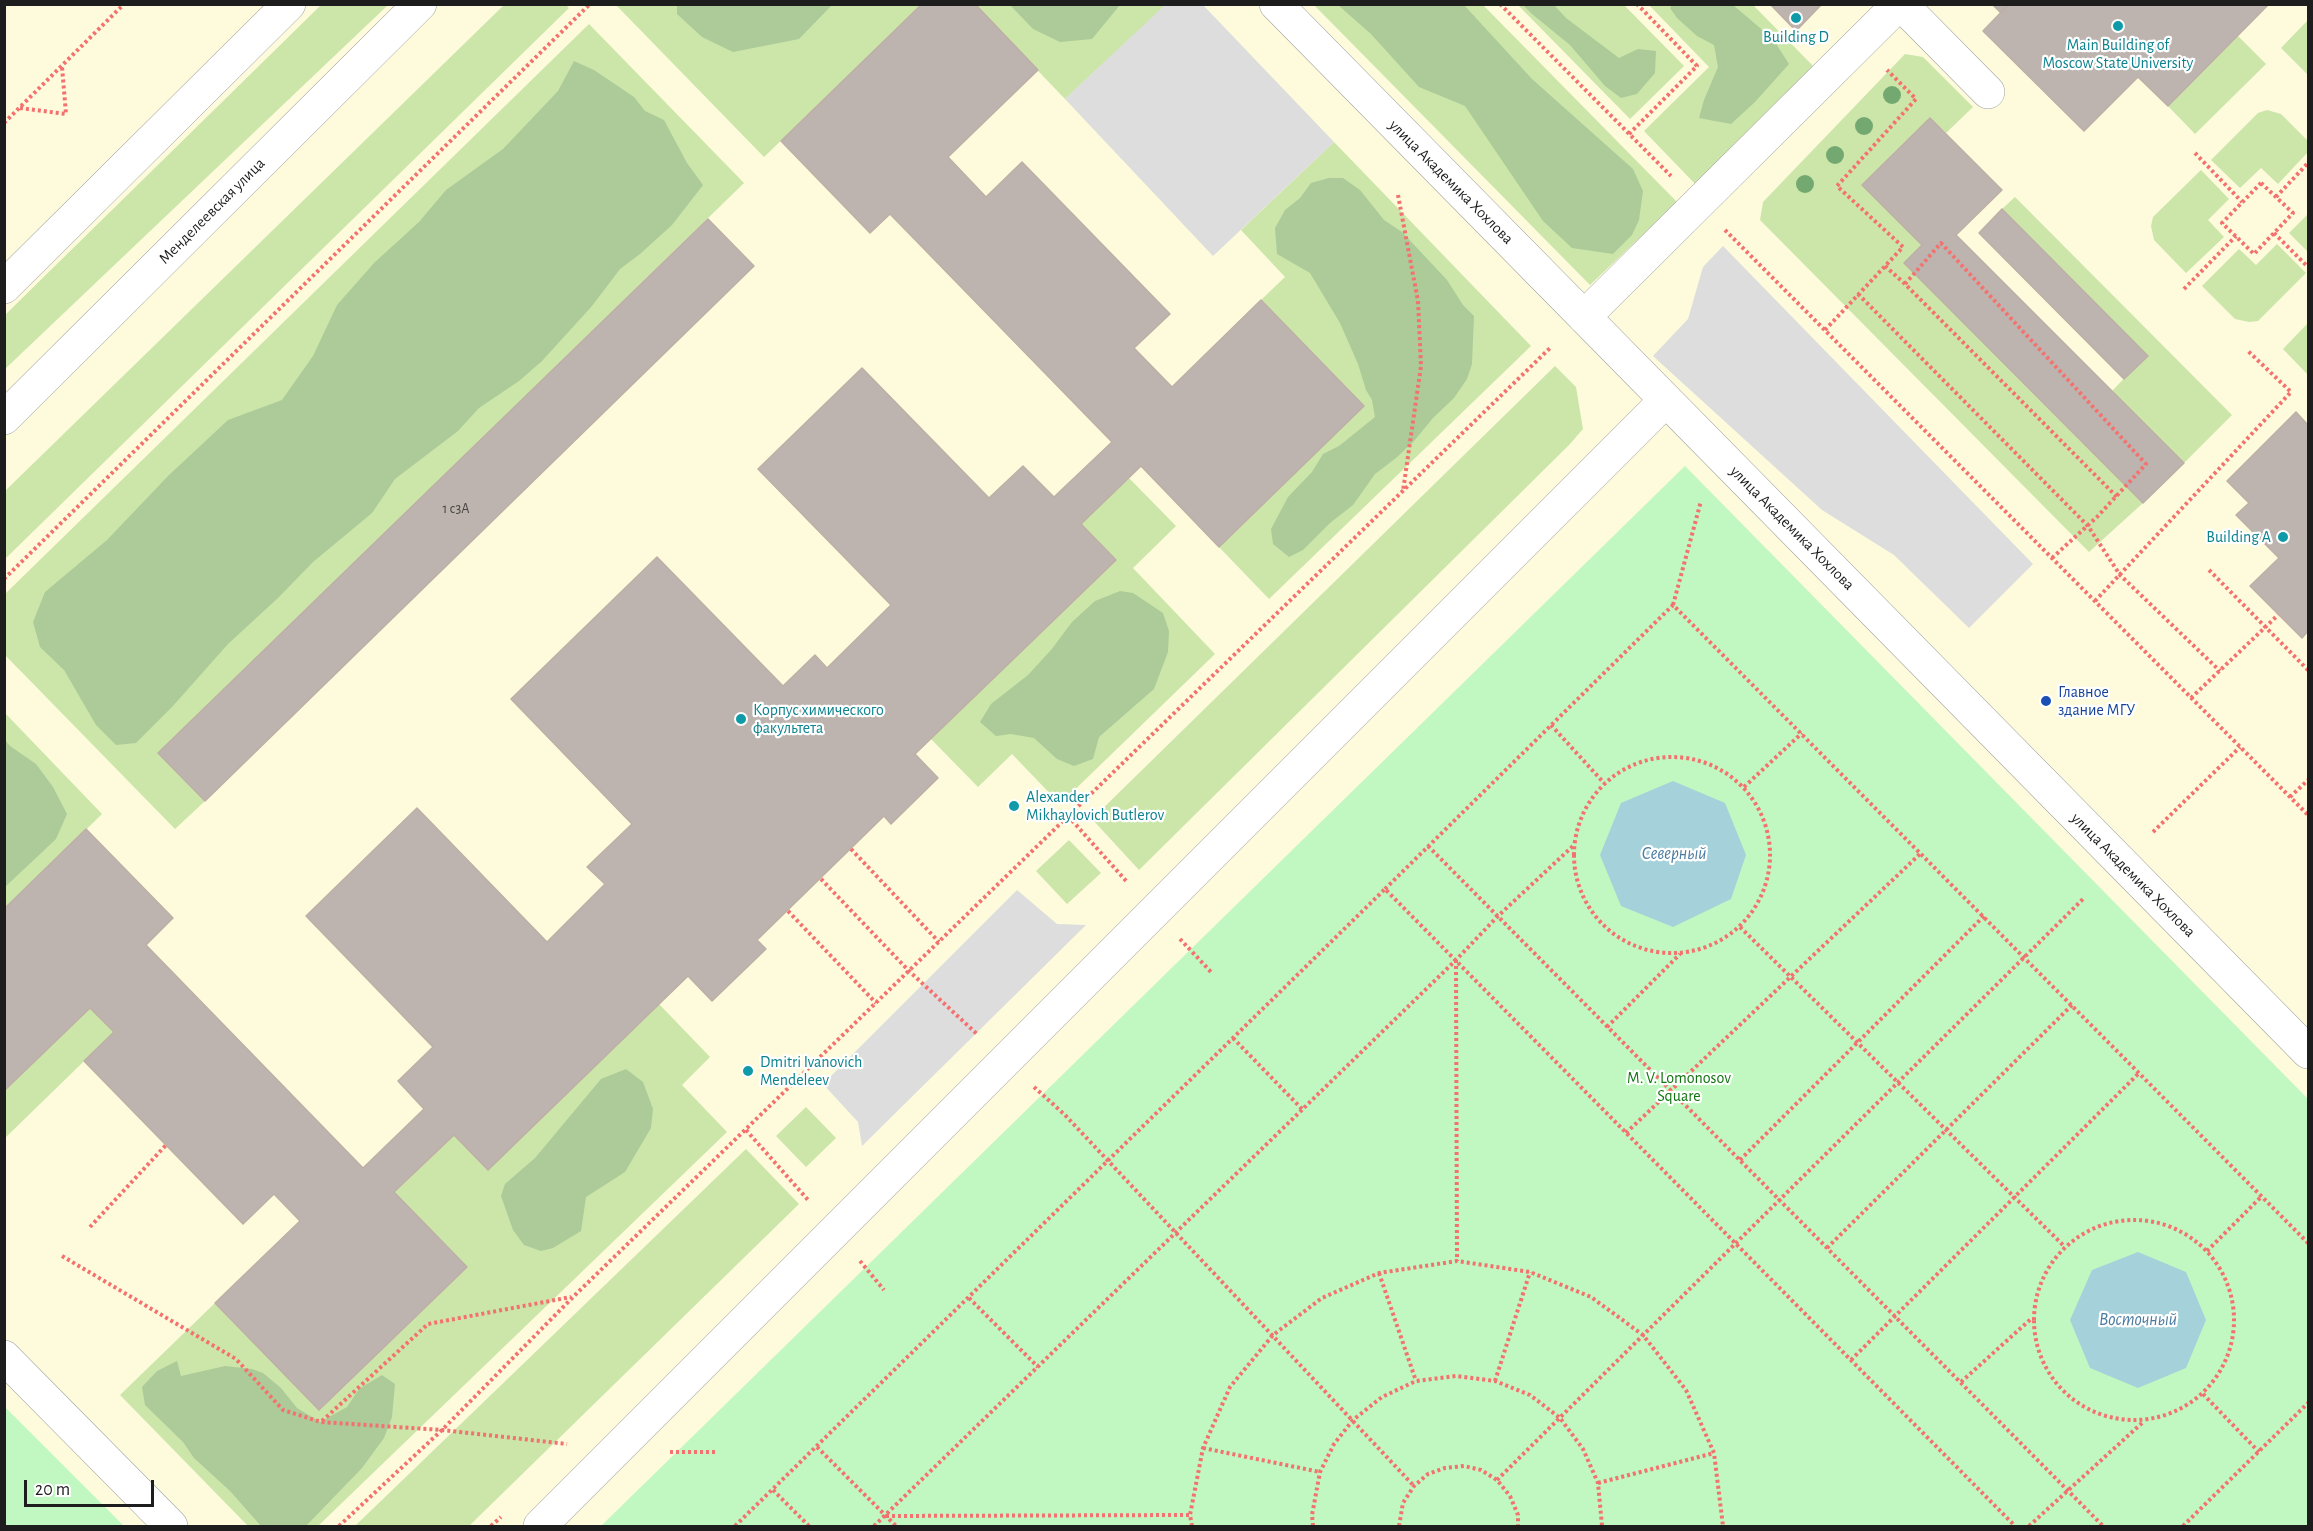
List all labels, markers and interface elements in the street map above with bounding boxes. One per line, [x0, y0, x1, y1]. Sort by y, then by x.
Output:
marker: Building D [1789, 11, 1803, 25]
marker: Main Building of Moscow State University [2111, 19, 2125, 33]
place label: Building D [1763, 27, 1829, 47]
place label: Main Building of Moscow State University [2043, 35, 2193, 73]
street label: улица Академика Хохлова [1385, 116, 1517, 248]
street label: Менделеевская улица [155, 154, 269, 268]
street label: улица Академика Хохлова [1726, 462, 1858, 594]
house number: 1 с3А [443, 501, 469, 517]
place label: Building A [2206, 527, 2271, 547]
marker: Building A [2276, 530, 2290, 544]
place label: Главное здание МГУ [2058, 682, 2135, 720]
marker: Главное здание МГУ [2039, 694, 2053, 708]
place label: Корпус химического факультета [753, 700, 884, 738]
marker: Корпус химического факультета [734, 712, 748, 726]
place label: Alexander Mikhaylovich Butlerov [1026, 787, 1164, 825]
marker: Alexander Mikhaylovich Butlerov [1007, 799, 1021, 813]
street label: улица Академика Хохлова [2067, 809, 2199, 941]
water label: Северный [1642, 843, 1706, 865]
place label: Dmitri Ivanovich Mendeleev [760, 1052, 862, 1090]
marker: Dmitri Ivanovich Mendeleev [741, 1064, 755, 1078]
park label: M. V. Lomonosov Square [1627, 1068, 1731, 1106]
water label: Восточный [2099, 1309, 2177, 1331]
scale bar [27, 1468, 158, 1506]
text: 20 m [35, 1481, 70, 1499]

